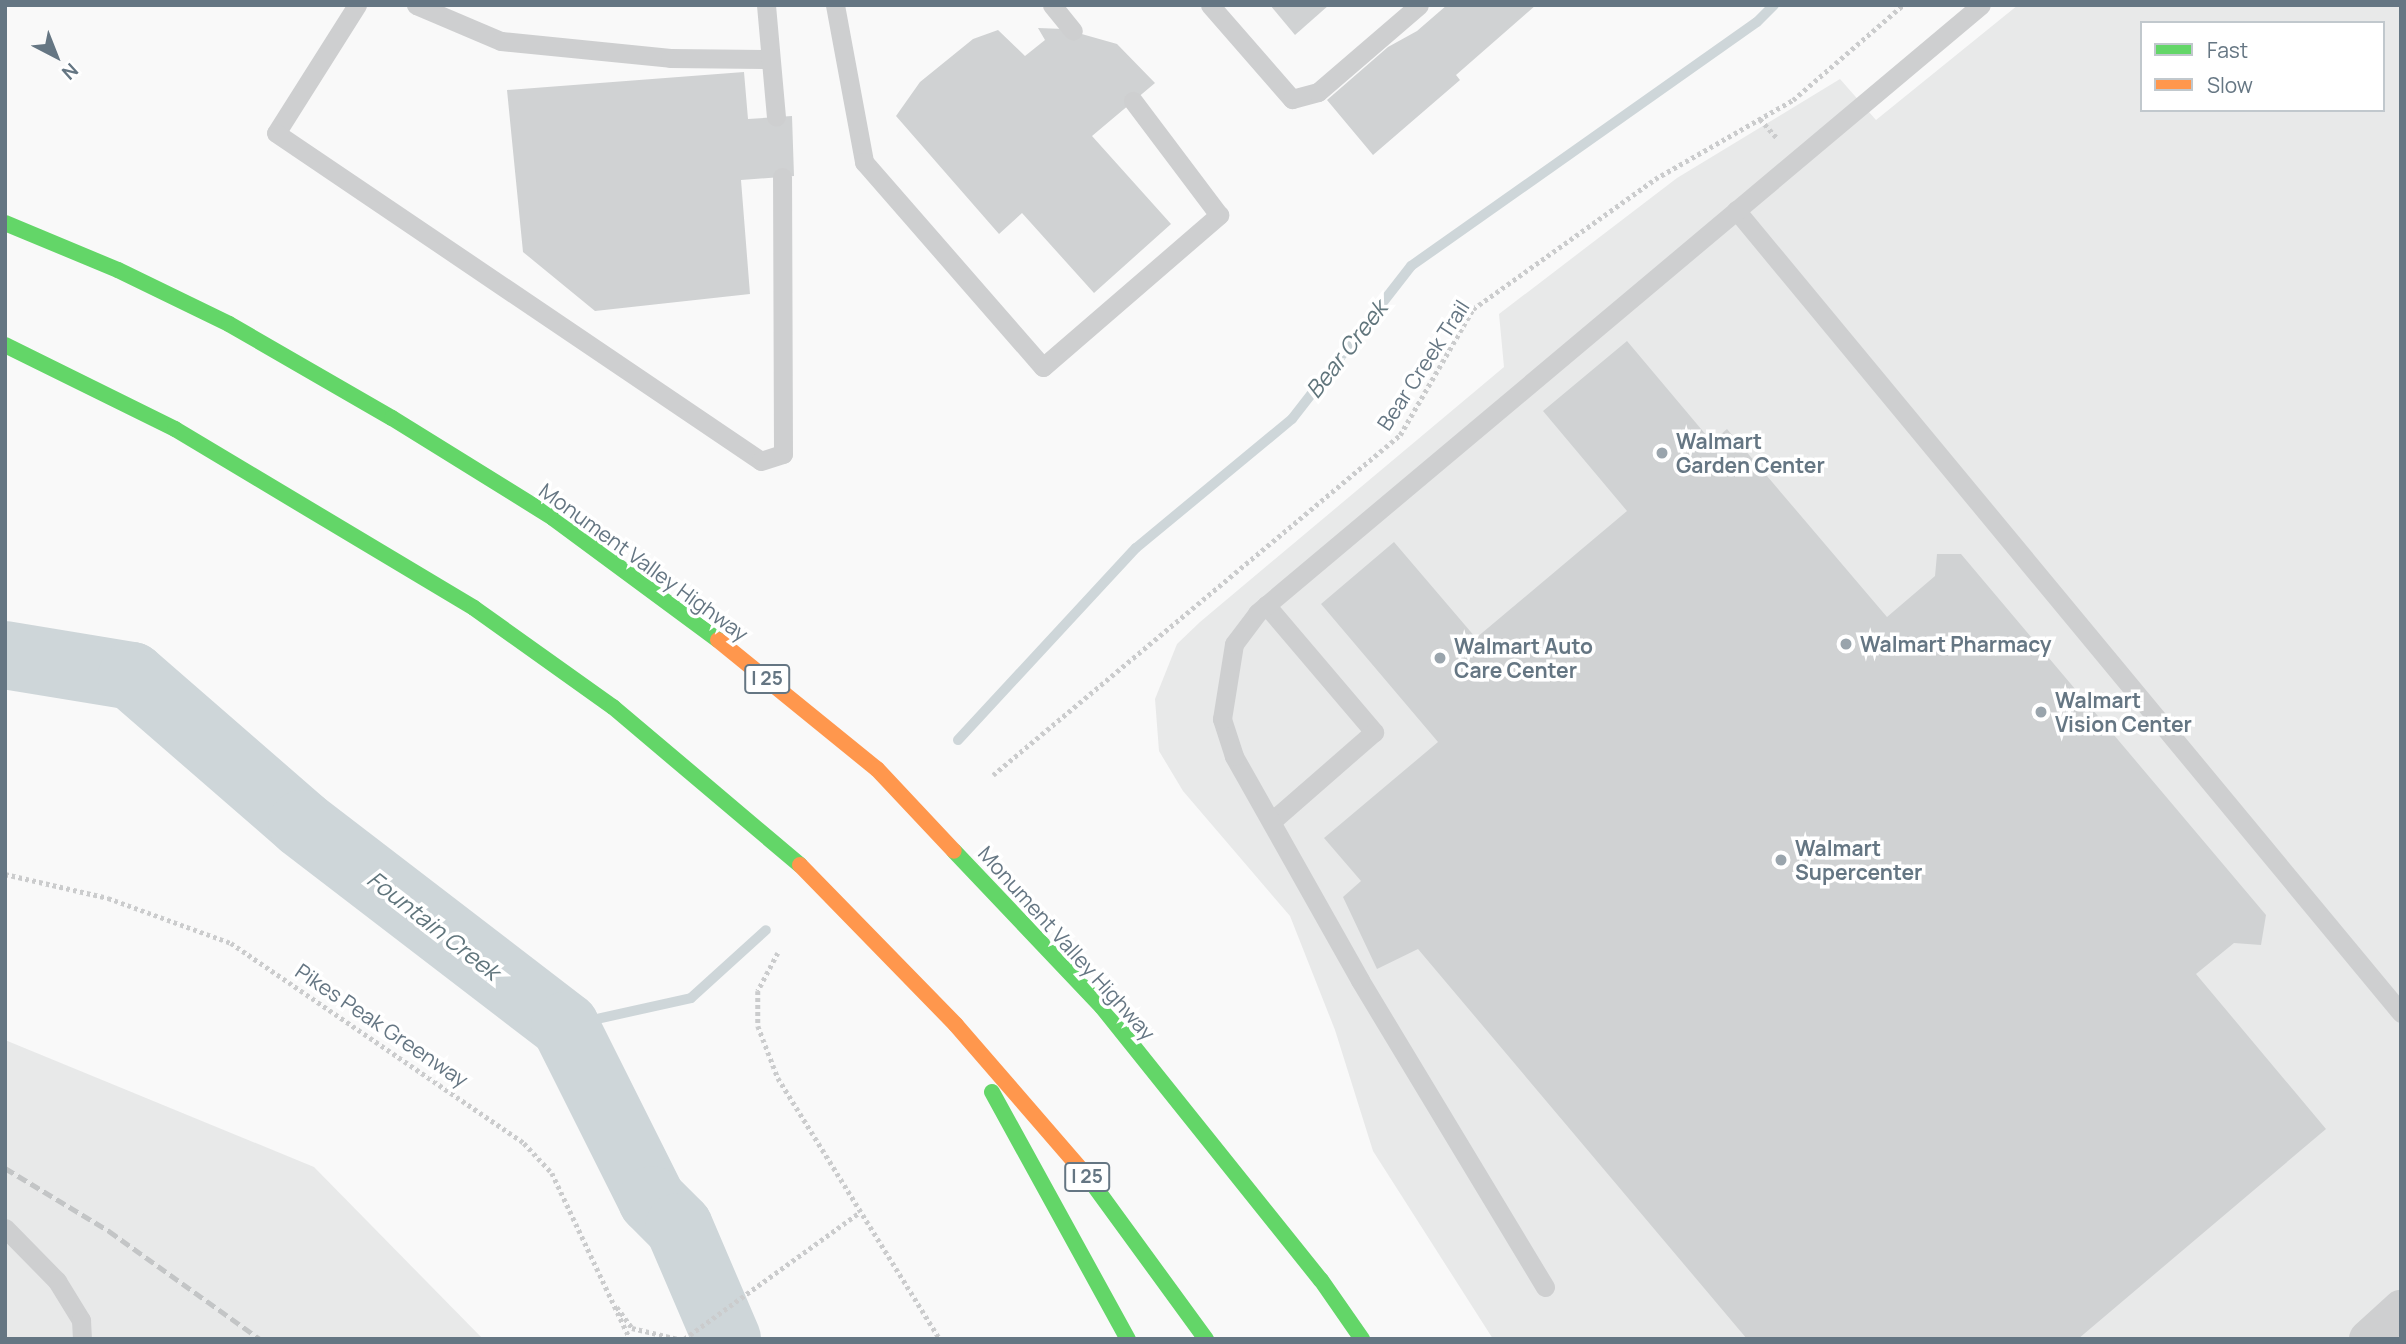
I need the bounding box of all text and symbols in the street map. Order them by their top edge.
north arrow [21,21,91,91]
legend [2140,21,2385,112]
text: Fast [2207,36,2248,64]
text: N [56,57,84,86]
text: Slow [2207,71,2253,99]
water label: Bear Creek [1299,295,1393,403]
street label: Bear Creek Trail [1372,295,1474,435]
place label: Walmart Garden Center [1676,428,1825,478]
marker: Walmart Garden Center [1654,445,1670,461]
street label: Monument Valley Highway [535,478,753,646]
place label: Walmart Pharmacy [1860,631,2052,657]
place label: Walmart Auto Care Center [1454,633,1593,683]
marker: Walmart Pharmacy [1838,636,1854,652]
marker: Walmart Auto Care Center [1432,650,1448,666]
road number: I 25 [742,664,792,694]
place label: Walmart Vision Center [2055,687,2192,737]
marker: Walmart Vision Center [2033,704,2049,720]
place label: Walmart Supercenter [1795,835,1922,885]
street label: Monument Valley Highway [973,841,1161,1045]
marker: Walmart Supercenter [1773,852,1789,868]
water label: Fountain Creek [362,865,506,985]
street label: Pikes Peak Greenway [291,958,473,1092]
road number: I 25 [1062,1162,1112,1192]

